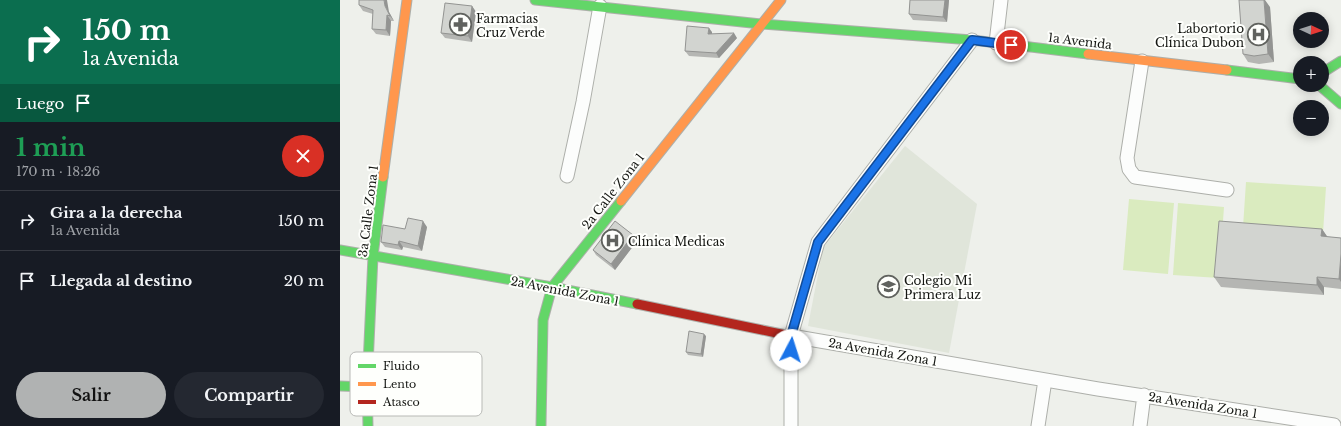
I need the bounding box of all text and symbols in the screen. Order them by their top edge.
place label: Farmacias Cruz Verde [476,11,545,40]
pharmacy icon: Farmacias Cruz Verde [448,12,474,38]
north arrow [1293,12,1329,48]
map controls [1293,12,1329,136]
text: 150 m [82,13,170,48]
icon: right [16,16,68,68]
place label: Labortorio Clínica Dubon [1155,21,1244,50]
hospital icon: Labortorio Clínica Dubon [1246,22,1272,48]
pin [994,28,1028,62]
street label: 1a Avenida [1047,30,1113,52]
icon: arrive [1000,34,1022,56]
text: 1a Avenida [82,48,179,70]
button: + [1293,56,1329,92]
icon: arrive [72,92,94,114]
text: Luego [16,94,64,113]
button: − [1293,100,1329,136]
text: 1 min [16,133,86,162]
button: close [282,135,324,177]
street label: 2a Calle Zona 1 [579,150,647,232]
text: 170 m · 18:26 [16,163,100,180]
street label: 3a Calle Zona 1 [355,164,381,258]
text: Gira a la derecha [50,203,182,222]
icon: right [16,210,38,232]
text: 150 m [278,211,324,230]
text: 1a Avenida [50,222,120,239]
hospital icon: Clínica Medicas [599,228,625,254]
place label: Clínica Medicas [628,234,725,249]
icon: arrive [16,270,38,292]
text: Llegada al destino [50,271,192,290]
text: 20 m [284,271,324,290]
street label: 2a Avenida Zona 1 [509,273,621,309]
place label: Colegio Mi Primera Luz [904,273,981,302]
school or university icon: Colegio Mi Primera Luz [876,274,902,300]
position arrow [770,329,812,371]
street label: 2a Avenida Zona 1 [827,335,939,369]
legend [350,352,482,416]
text: Fluido [383,359,420,373]
button: Salir [16,372,166,418]
button: Compartir [174,372,324,418]
text: Lento [383,377,416,391]
street label: 2a Avenida Zona 1 [1147,389,1259,421]
text: Atasco [382,395,420,409]

